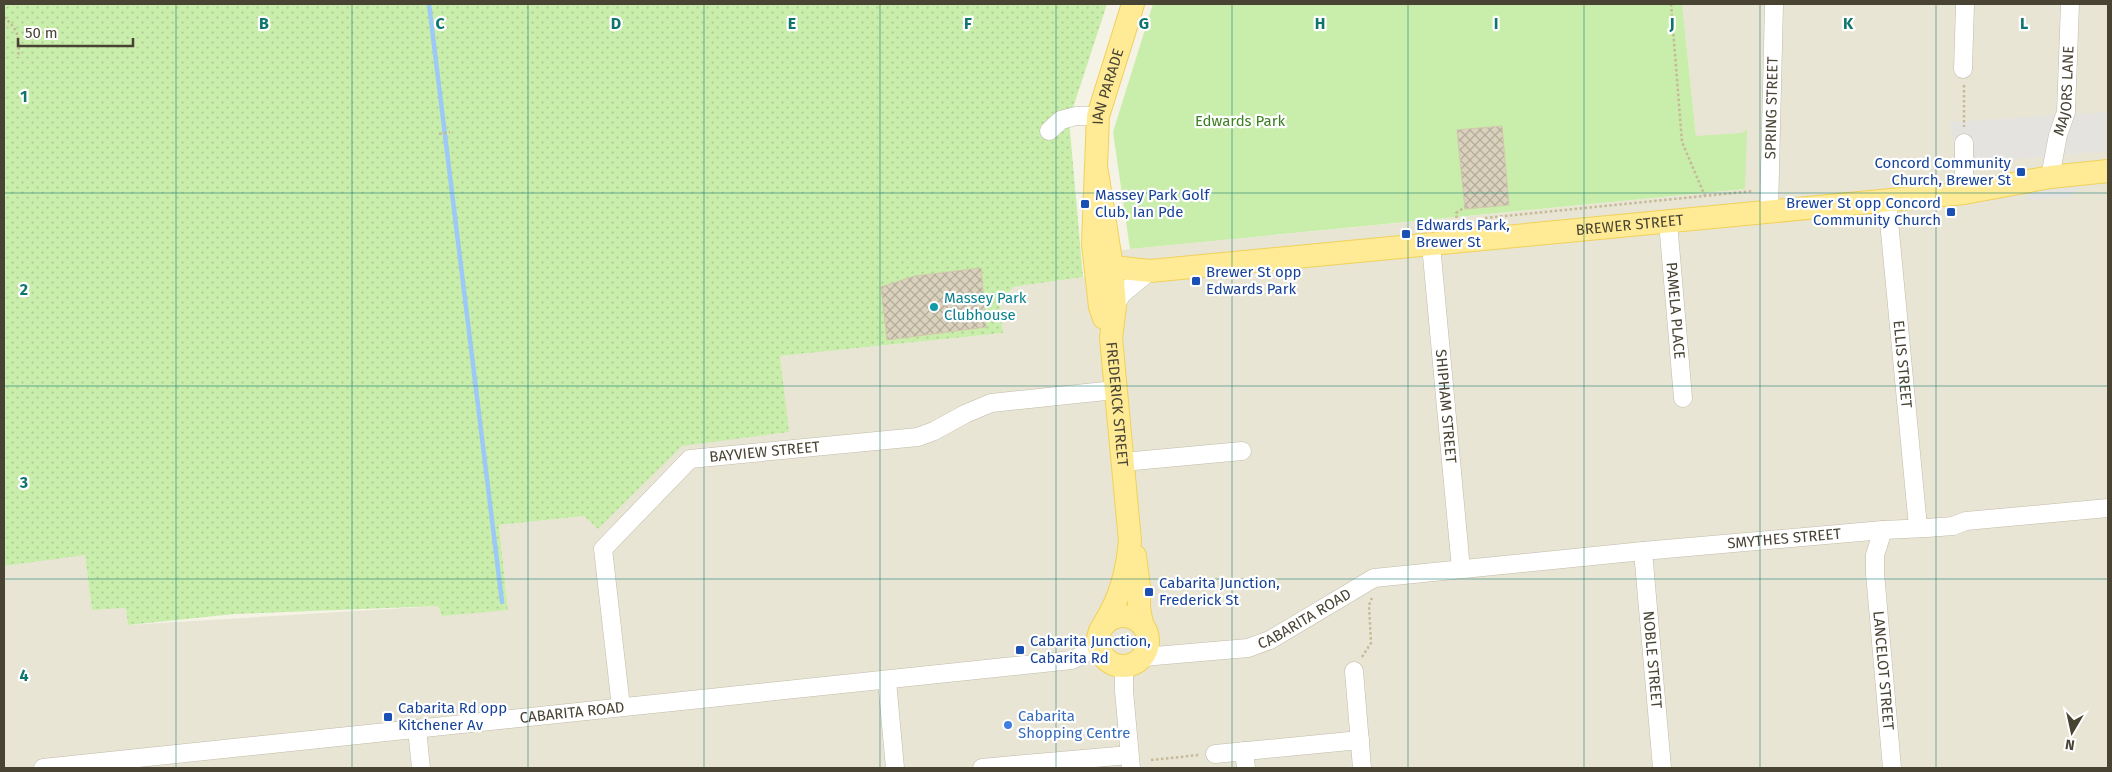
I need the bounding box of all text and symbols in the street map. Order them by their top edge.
text: B [259,14,269,33]
text: C [435,14,445,33]
text: D [611,14,621,33]
text: E [788,14,796,33]
text: F [964,14,972,33]
text: G [1139,14,1149,33]
text: H [1315,14,1325,33]
text: I [1494,14,1498,33]
text: J [1668,14,1675,33]
text: K [1843,14,1854,33]
text: L [2020,14,2028,33]
scale bar [18,15,132,47]
text: 50 m [25,24,58,42]
street label: MAJORS LANE [2049,45,2077,138]
street label: IAN PARADE [1089,46,1128,125]
street label: SPRING STREET [1761,56,1782,160]
text: 1 [20,87,28,106]
park label: Edwards Park [1195,112,1285,130]
place label: Concord Community Church, Brewer St [1874,154,2012,189]
marker: Concord Community Church, Brewer St [2015,166,2027,178]
place label: Massey Park Golf Club, Ian Pde [1095,186,1210,221]
place label: Brewer St opp Concord Community Church [1786,194,1941,229]
marker: Massey Park Golf Club, Ian Pde [1079,198,1091,210]
marker: Brewer St opp Concord Community Church [1945,206,1957,218]
street label: BREWER STREET [1575,211,1685,239]
place label: Edwards Park, Brewer St [1416,216,1510,251]
marker: Edwards Park, Brewer St [1400,228,1412,240]
street label: PAMELA PLACE [1662,261,1689,360]
place label: Brewer St opp Edwards Park [1206,263,1301,298]
marker: Brewer St opp Edwards Park [1190,275,1202,287]
text: 2 [20,280,28,299]
place label: Massey Park Clubhouse [944,289,1027,324]
marker: Massey Park Clubhouse [928,301,940,313]
street label: ELLIS STREET [1889,320,1916,409]
street label: FREDERICK STREET [1102,341,1132,468]
street label: SHIPHAM STREET [1432,348,1460,464]
street label: BAYVIEW STREET [708,438,821,466]
text: 3 [19,473,28,492]
street label: SMYTHES STREET [1727,525,1842,553]
place label: Cabarita Junction, Frederick St [1159,574,1280,609]
street label: CABARITA ROAD [1255,585,1354,653]
marker: Cabarita Junction, Frederick St [1143,586,1155,598]
street label: NOBLE STREET [1639,610,1666,709]
street label: LANCELOT STREET [1869,610,1898,731]
place label: Cabarita Junction, Cabarita Rd [1030,632,1151,667]
marker: Cabarita Junction, Cabarita Rd [1014,644,1026,656]
text: 4 [19,666,29,685]
street label: CABARITA ROAD [519,698,625,727]
place label: Cabarita Rd opp Kitchener Av [398,699,507,734]
place label: Cabarita Shopping Centre [1018,707,1130,742]
north arrow [2047,707,2097,757]
marker: Cabarita Rd opp Kitchener Av [382,711,394,723]
marker: Cabarita Shopping Centre [1002,719,1014,731]
text: N [2064,735,2076,753]

